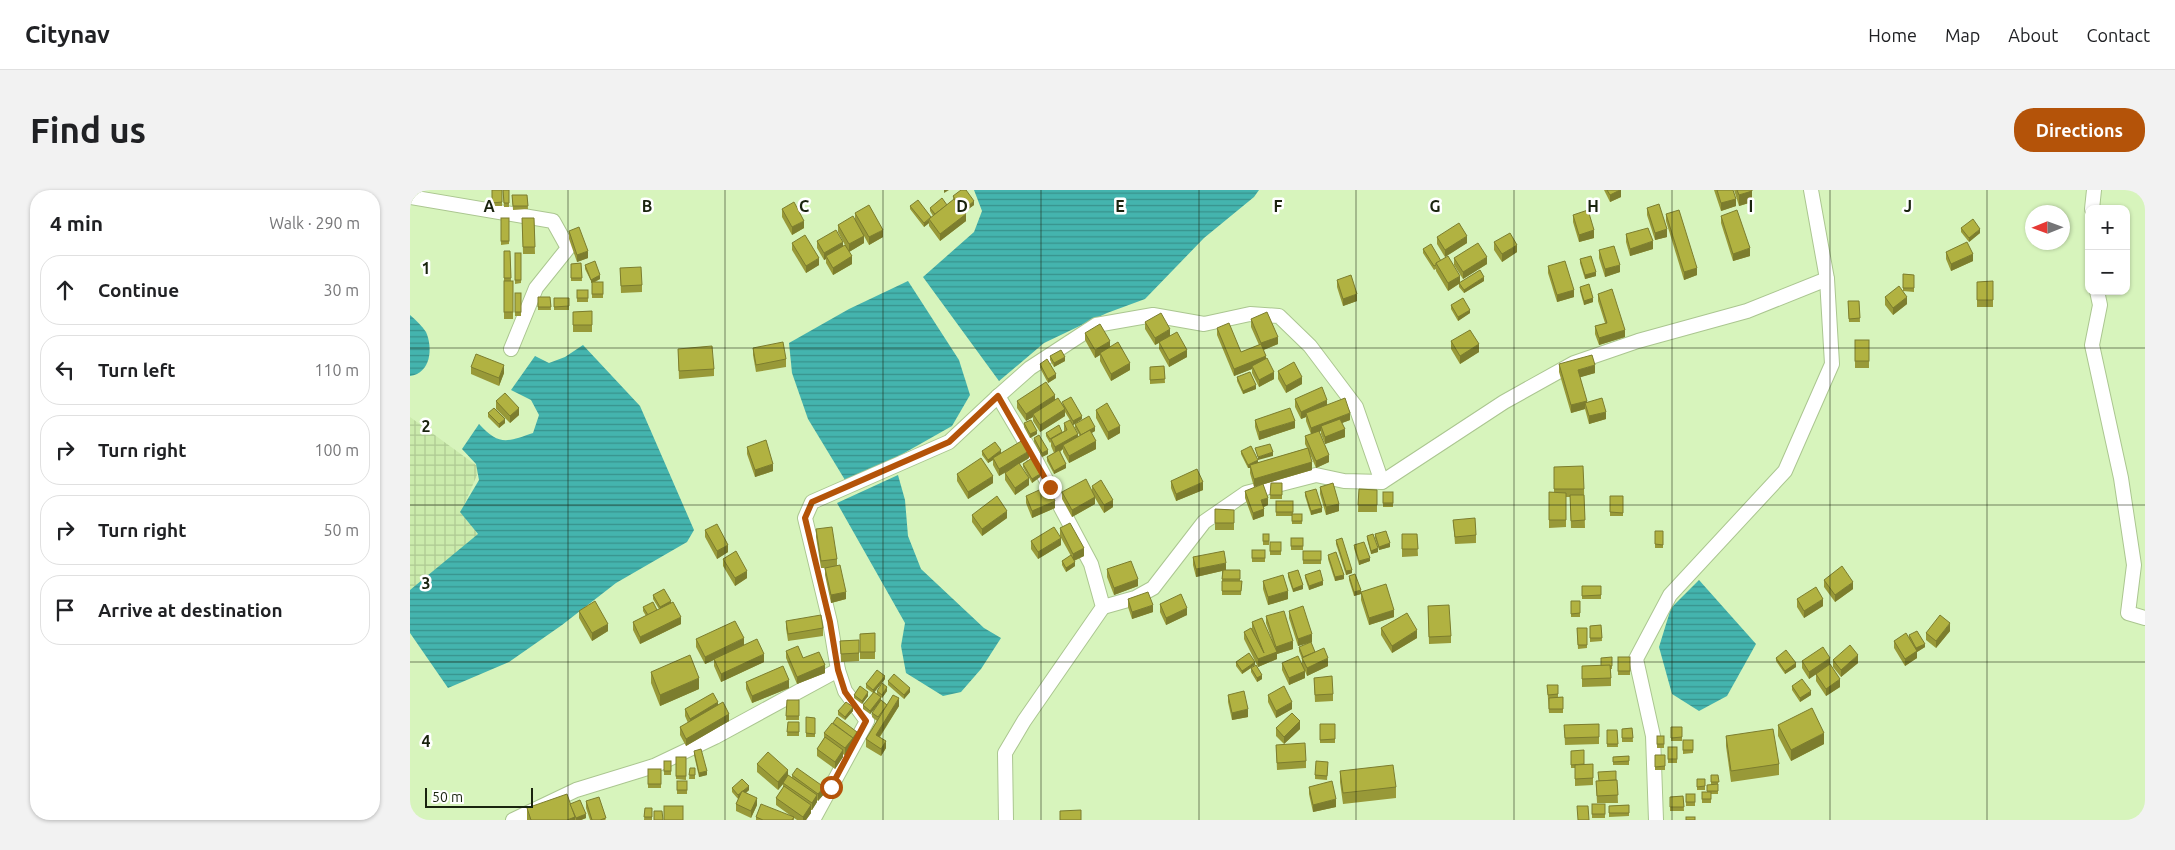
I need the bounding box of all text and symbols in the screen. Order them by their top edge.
text: Citynav [25,21,110,48]
text: Home [1868,25,1917,45]
text: Map [1945,25,1980,45]
text: About [2008,25,2058,45]
text: Contact [2086,25,2150,45]
button: Directions [2014,108,2145,152]
text: Find us [30,110,146,150]
text: A [483,197,495,215]
text: B [642,197,652,215]
text: C [799,197,809,215]
text: D [956,197,968,215]
text: E [1115,197,1125,215]
text: F [1274,197,1283,215]
text: G [1429,197,1441,215]
text: H [1587,197,1599,215]
text: I [1749,197,1753,215]
text: J [1904,197,1912,215]
north arrow [2025,205,2070,250]
map controls [2085,205,2130,295]
button: + [2085,205,2130,250]
text: 4 min [50,211,103,235]
text: Walk · 290 m [269,214,360,232]
button: − [2085,250,2130,295]
text: 1 [421,259,431,277]
icon: ahead [51,276,79,304]
text: Continue [98,279,179,301]
text: 30 m [323,281,359,299]
icon: left [51,356,79,384]
text: Turn left [98,359,176,381]
text: 110 m [314,361,359,379]
text: 2 [421,417,431,435]
icon: right [51,436,79,464]
text: Turn right [98,439,186,461]
text: 100 m [314,441,359,459]
route end [1039,476,1062,499]
icon: right [51,516,79,544]
text: Turn right [98,519,186,541]
text: 50 m [323,521,359,539]
text: 3 [421,574,431,592]
icon: arrive [51,596,79,624]
text: Arrive at destination [98,599,283,621]
text: 4 [421,732,431,750]
route start [820,776,843,799]
scale bar [425,785,532,808]
text: 50 m [432,789,463,805]

